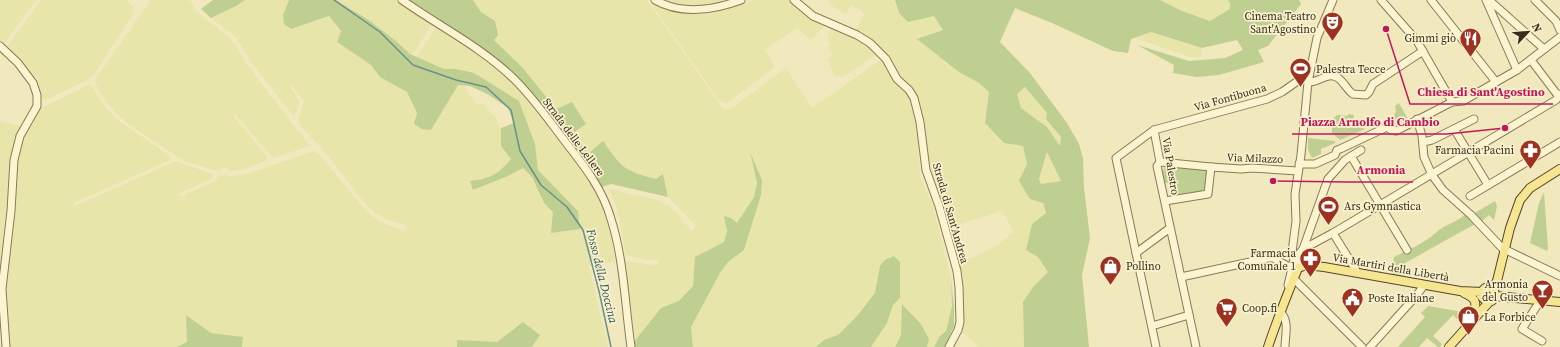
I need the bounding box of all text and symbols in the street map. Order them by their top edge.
place label: Cinema Teatro Sant'Agostino [1245,9,1316,37]
theatre icon: Cinema Teatro Sant'Agostino [1319,9,1345,42]
north arrow [1508,12,1548,52]
text: N [1528,21,1545,35]
restaurant icon: Gimmi giò [1458,25,1484,58]
place label: Gimmi giò [1405,31,1456,46]
sports icon: Palestra Tecce [1288,56,1314,89]
place label: Palestra Tecce [1316,62,1386,77]
street label: Via Fontibuona [1192,80,1269,115]
callout: Chiesa di Sant'Agostino [1410,80,1553,104]
text: Chiesa di Sant'Agostino [1417,84,1545,100]
street label: Strada delle Lellere [539,95,608,180]
callout: Piazza Arnolfo di Cambio [1292,110,1447,134]
text: Piazza Arnolfo di Cambio [1301,114,1440,130]
street label: Via Palestro [1159,136,1182,196]
pharmacy icon: Farmacia Pacini [1517,137,1543,170]
place label: Farmacia Pacini [1435,143,1514,158]
street label: Via Milazzo [1226,150,1284,167]
callout: Armonia [1348,158,1413,182]
street label: Strada di Sant'Andrea [929,161,972,266]
text: Armonia [1357,162,1406,178]
sports icon: Ars Gymnastica [1316,193,1342,226]
place label: Ars Gymnastica [1344,199,1421,214]
water label: Fosso della Doccina [582,226,622,326]
place label: Farmacia Comunale 1 [1238,246,1296,274]
pharmacy icon: Farmacia Comunale 1 [1298,246,1324,279]
street label: Via Martiri della Libertà [1331,250,1451,285]
shop icon: Pollino [1098,253,1124,286]
place label: Pollino [1126,259,1161,274]
place label: Armonia del Gusto [1482,277,1528,305]
bar icon: Armonia del Gusto [1530,277,1556,310]
public building icon: Poste Italiane [1339,285,1365,318]
place label: Poste Italiane [1368,291,1435,306]
supermarket icon: Coop.fi [1213,295,1239,328]
place label: Coop.fi [1242,301,1277,316]
shop icon: La Forbice [1455,304,1481,337]
place label: La Forbice [1484,310,1536,325]

